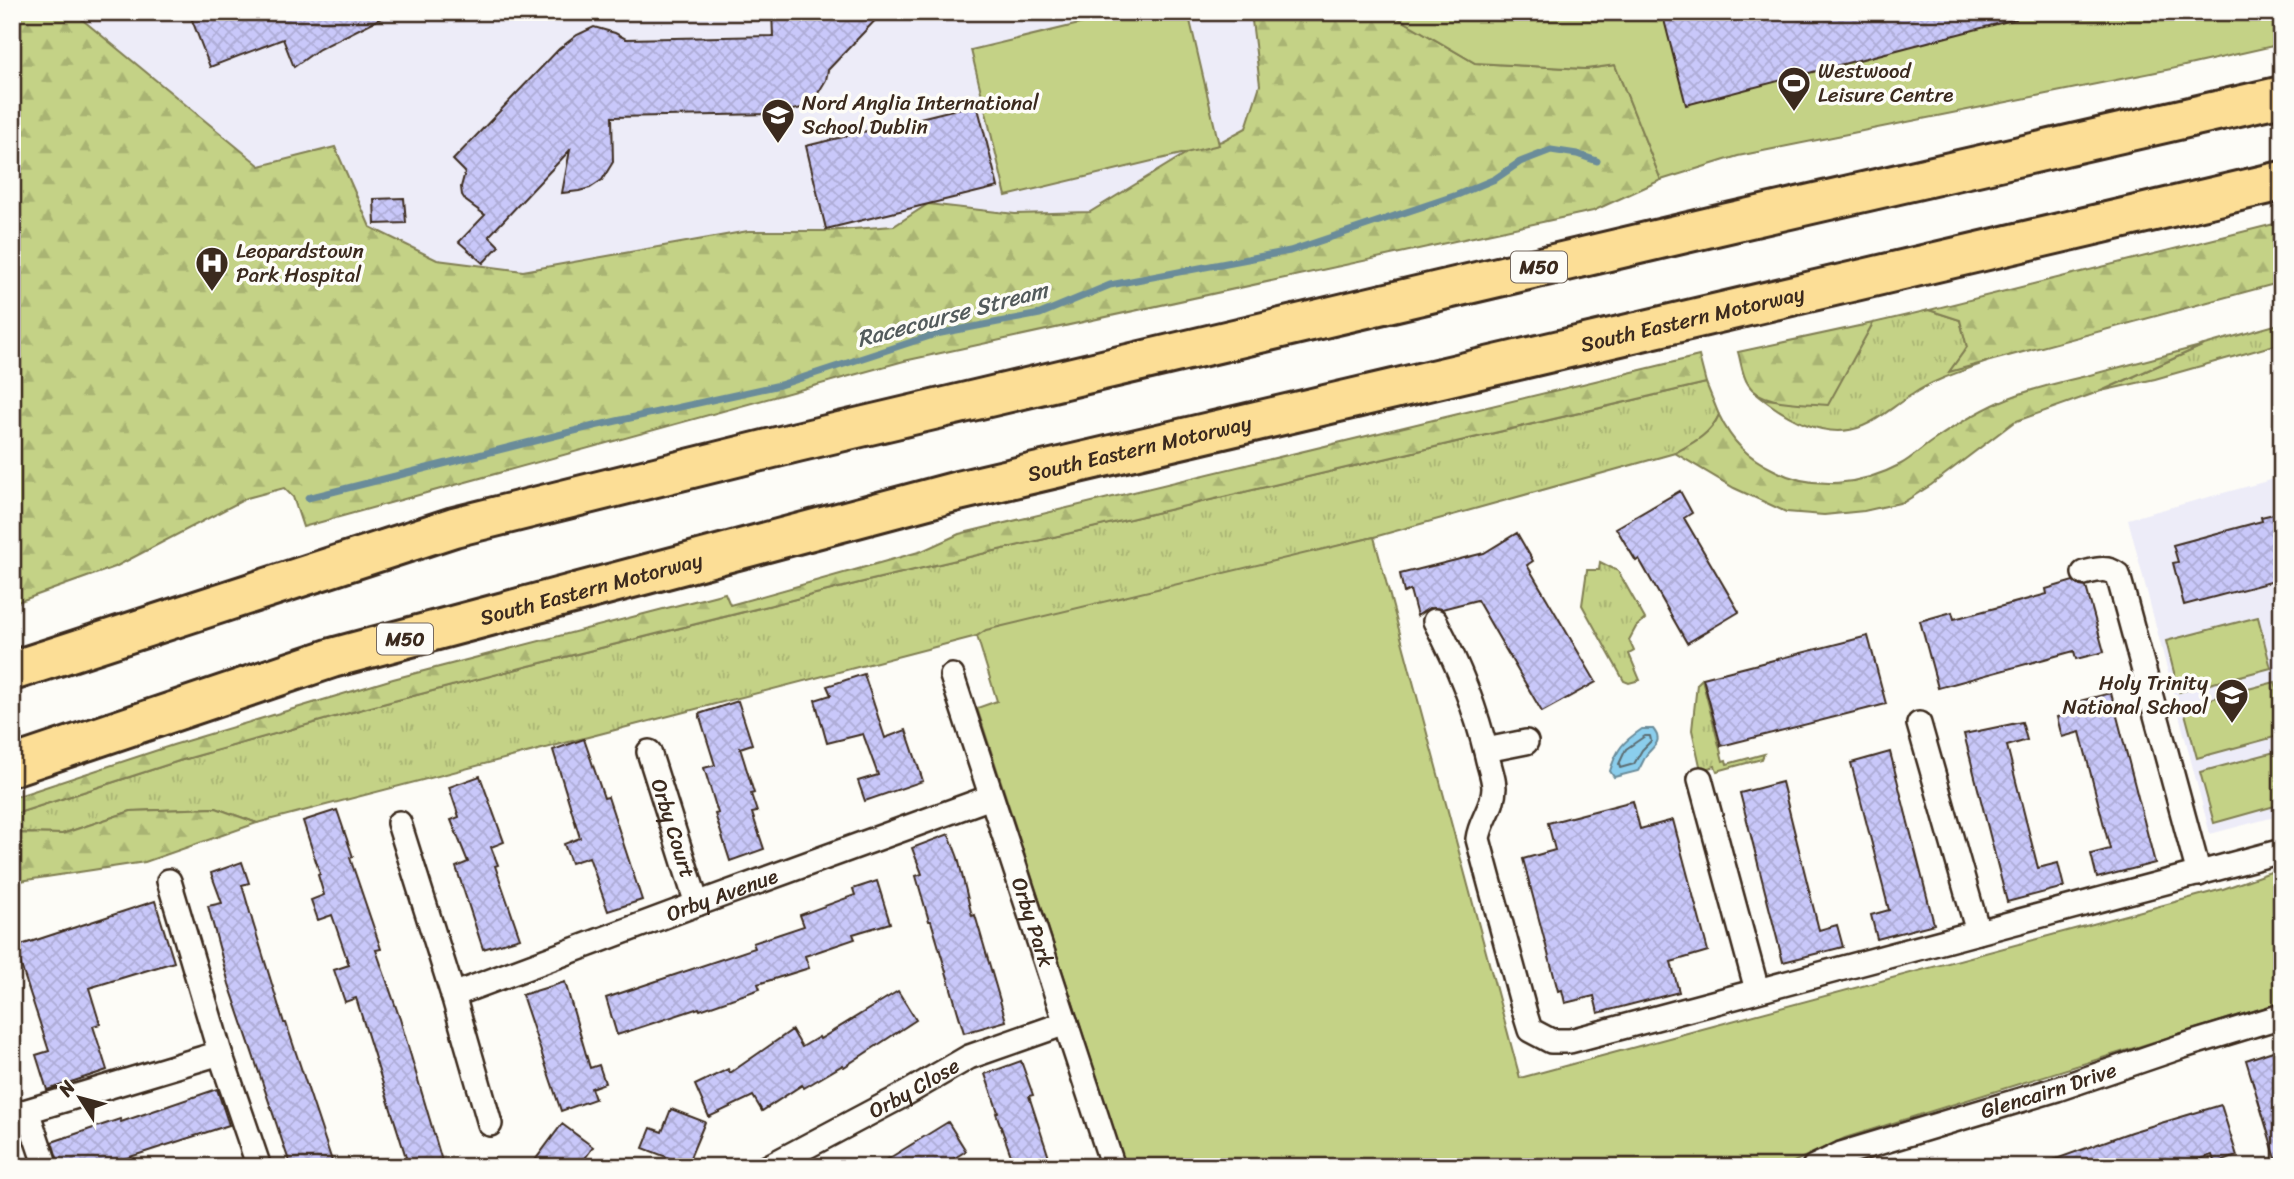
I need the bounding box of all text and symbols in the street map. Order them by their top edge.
place label: Westwood Leisure Centre [1818,52,1953,114]
sports icon: Westwood Leisure Centre [1775,64,1813,113]
place label: Nord Anglia International School Dublin [802,84,1040,146]
school or university icon: Nord Anglia International School Dublin [759,96,797,145]
place label: Leopardstown Park Hospital [236,232,364,294]
hospital icon: Leopardstown Park Hospital [193,244,231,293]
road number: M50 [1511,252,1567,282]
water label: Racecourse Stream [852,269,1054,360]
street label: South Eastern Motorway [1577,274,1808,364]
street label: South Eastern Motorway [1024,404,1255,493]
street label: South Eastern Motorway [476,541,707,637]
road number: M50 [377,624,433,654]
place label: Holy Trinity National School [2063,664,2209,726]
school or university icon: Holy Trinity National School [2213,676,2251,725]
street label: Orby Court [640,774,707,883]
street label: Orby Avenue [661,857,783,933]
street label: Orby Park [1000,872,1065,972]
street label: Orby Close [862,1047,967,1129]
street label: Glencairn Drive [1976,1051,2122,1130]
north arrow [46,1064,116,1134]
text: N [49,1073,84,1104]

